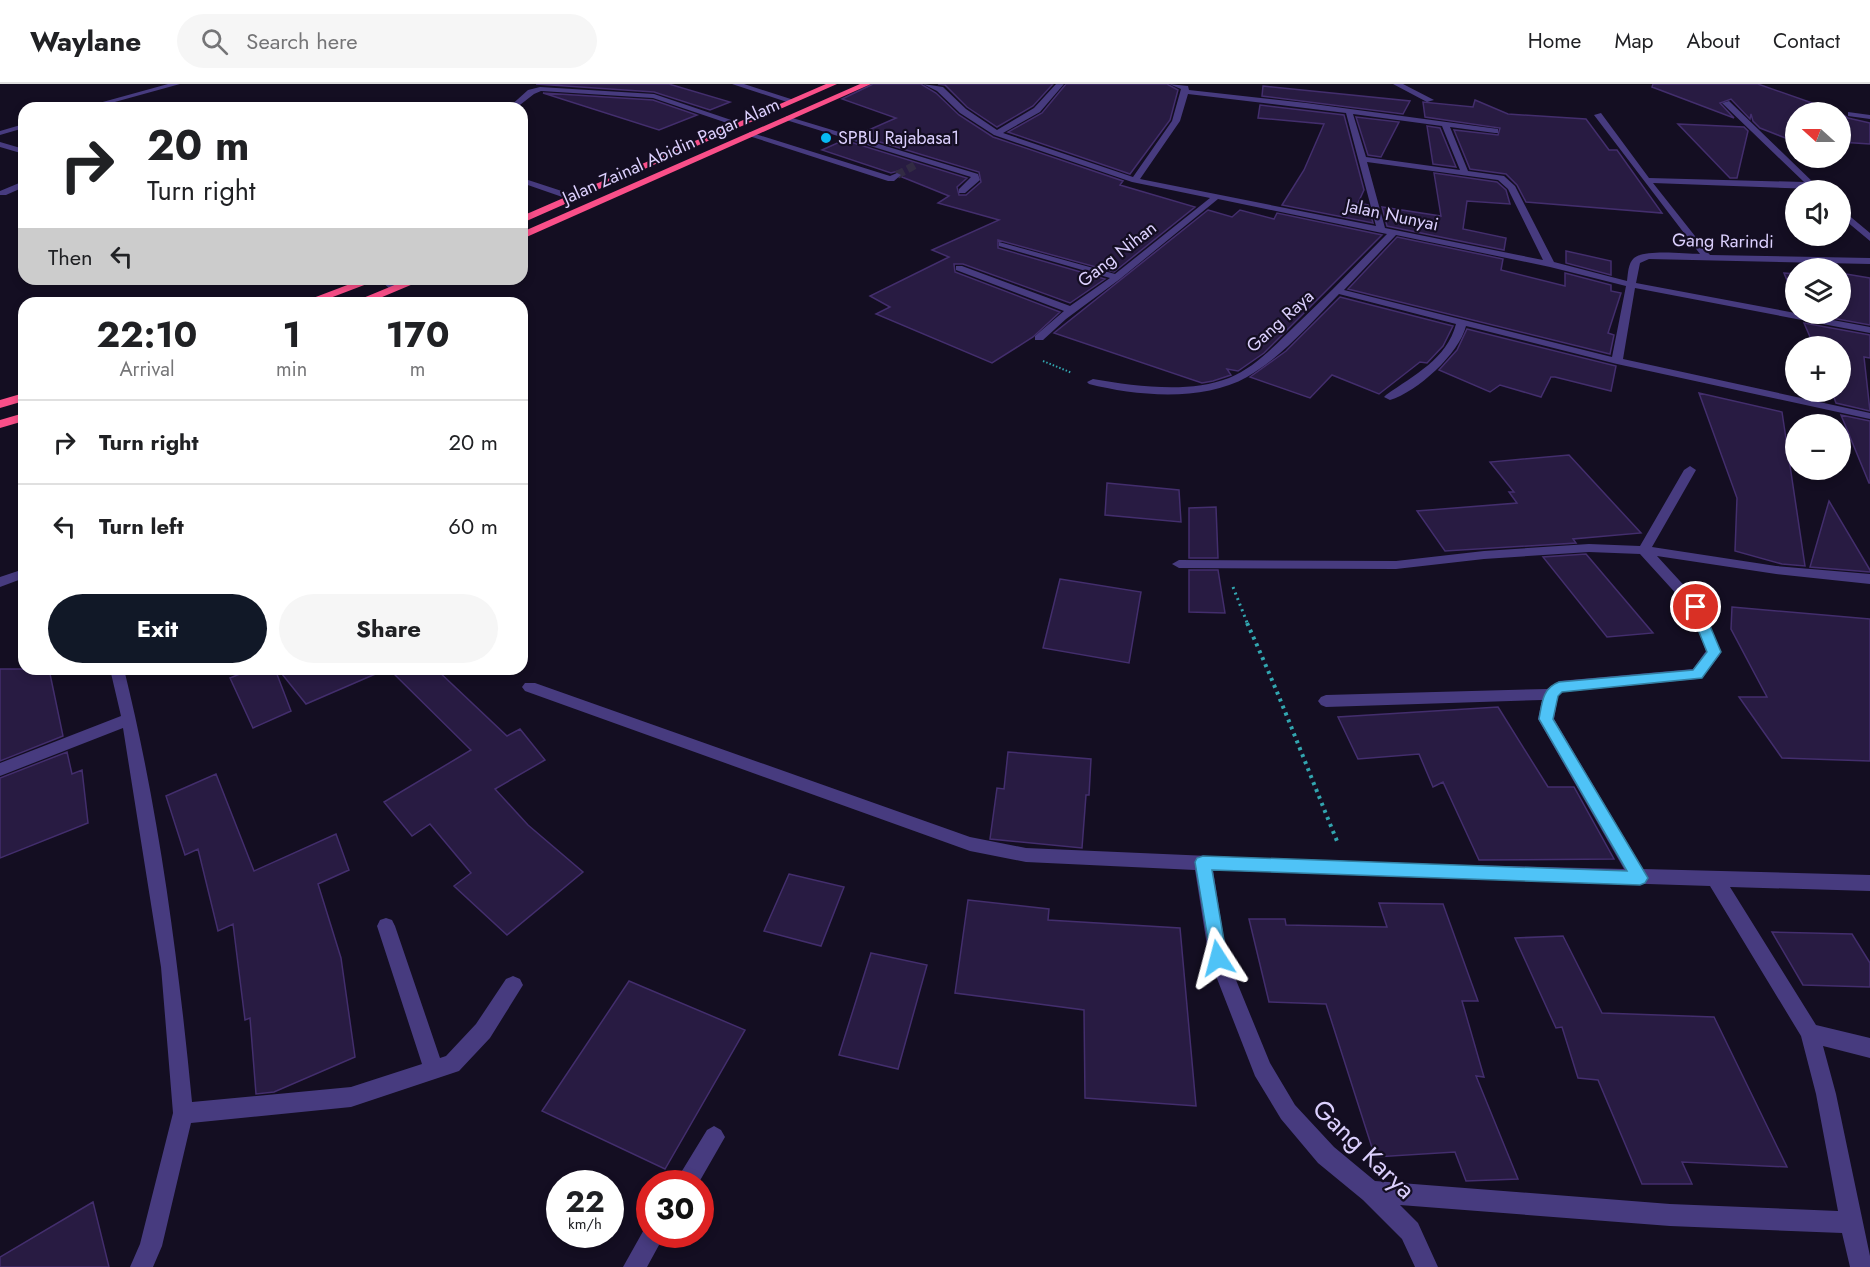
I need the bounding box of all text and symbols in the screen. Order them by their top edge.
search box [177,14,597,68]
text: Waylane [30,21,141,62]
icon: search [198,25,231,58]
text: Search here [246,25,358,57]
text: Home [1528,26,1581,56]
text: Map [1614,26,1654,56]
text: About [1687,26,1740,56]
text: Contact [1773,26,1840,56]
street label: Jalan Zainal Abidin Pagar Alam [556,91,784,212]
north arrow [1785,102,1851,168]
map controls [1785,102,1851,480]
text: 20 m [147,115,249,176]
place label: SPBU Rajabasa1 [838,125,959,151]
icon: right [48,126,126,204]
marker: SPBU Rajabasa1 [819,131,833,145]
text: Turn right [147,171,255,210]
button: sound [1785,180,1851,246]
street label: Jalan Nunyai [1341,192,1441,238]
street label: Gang Nihan [1072,215,1162,293]
street label: Gang Rarindi [1672,227,1774,255]
icon: left [105,240,138,273]
text: Then [48,241,93,273]
button: layers [1785,258,1851,324]
street label: Gang Raya [1240,284,1320,358]
text: 22:10 [96,308,197,360]
text: 1 [282,308,301,360]
text: 170 [386,308,450,360]
button: + [1785,336,1851,402]
text: Arrival [119,355,175,384]
text: min [276,355,307,384]
text: m [410,355,425,384]
button: − [1785,414,1851,480]
icon: right [48,426,81,459]
text: Turn right [99,426,199,458]
text: 20 m [449,426,498,458]
icon: left [48,510,81,543]
text: Turn left [99,510,184,542]
text: 60 m [448,510,498,542]
pin [1670,581,1721,632]
icon: arrive [1679,590,1712,623]
button: Exit [48,594,267,663]
button: Share [279,594,498,663]
position arrow [1186,926,1250,990]
street label: Gang Karya [1304,1090,1424,1208]
speed limit sign: 30 [636,1170,714,1248]
text: 22 [565,1180,605,1223]
text: km/h [568,1213,602,1235]

